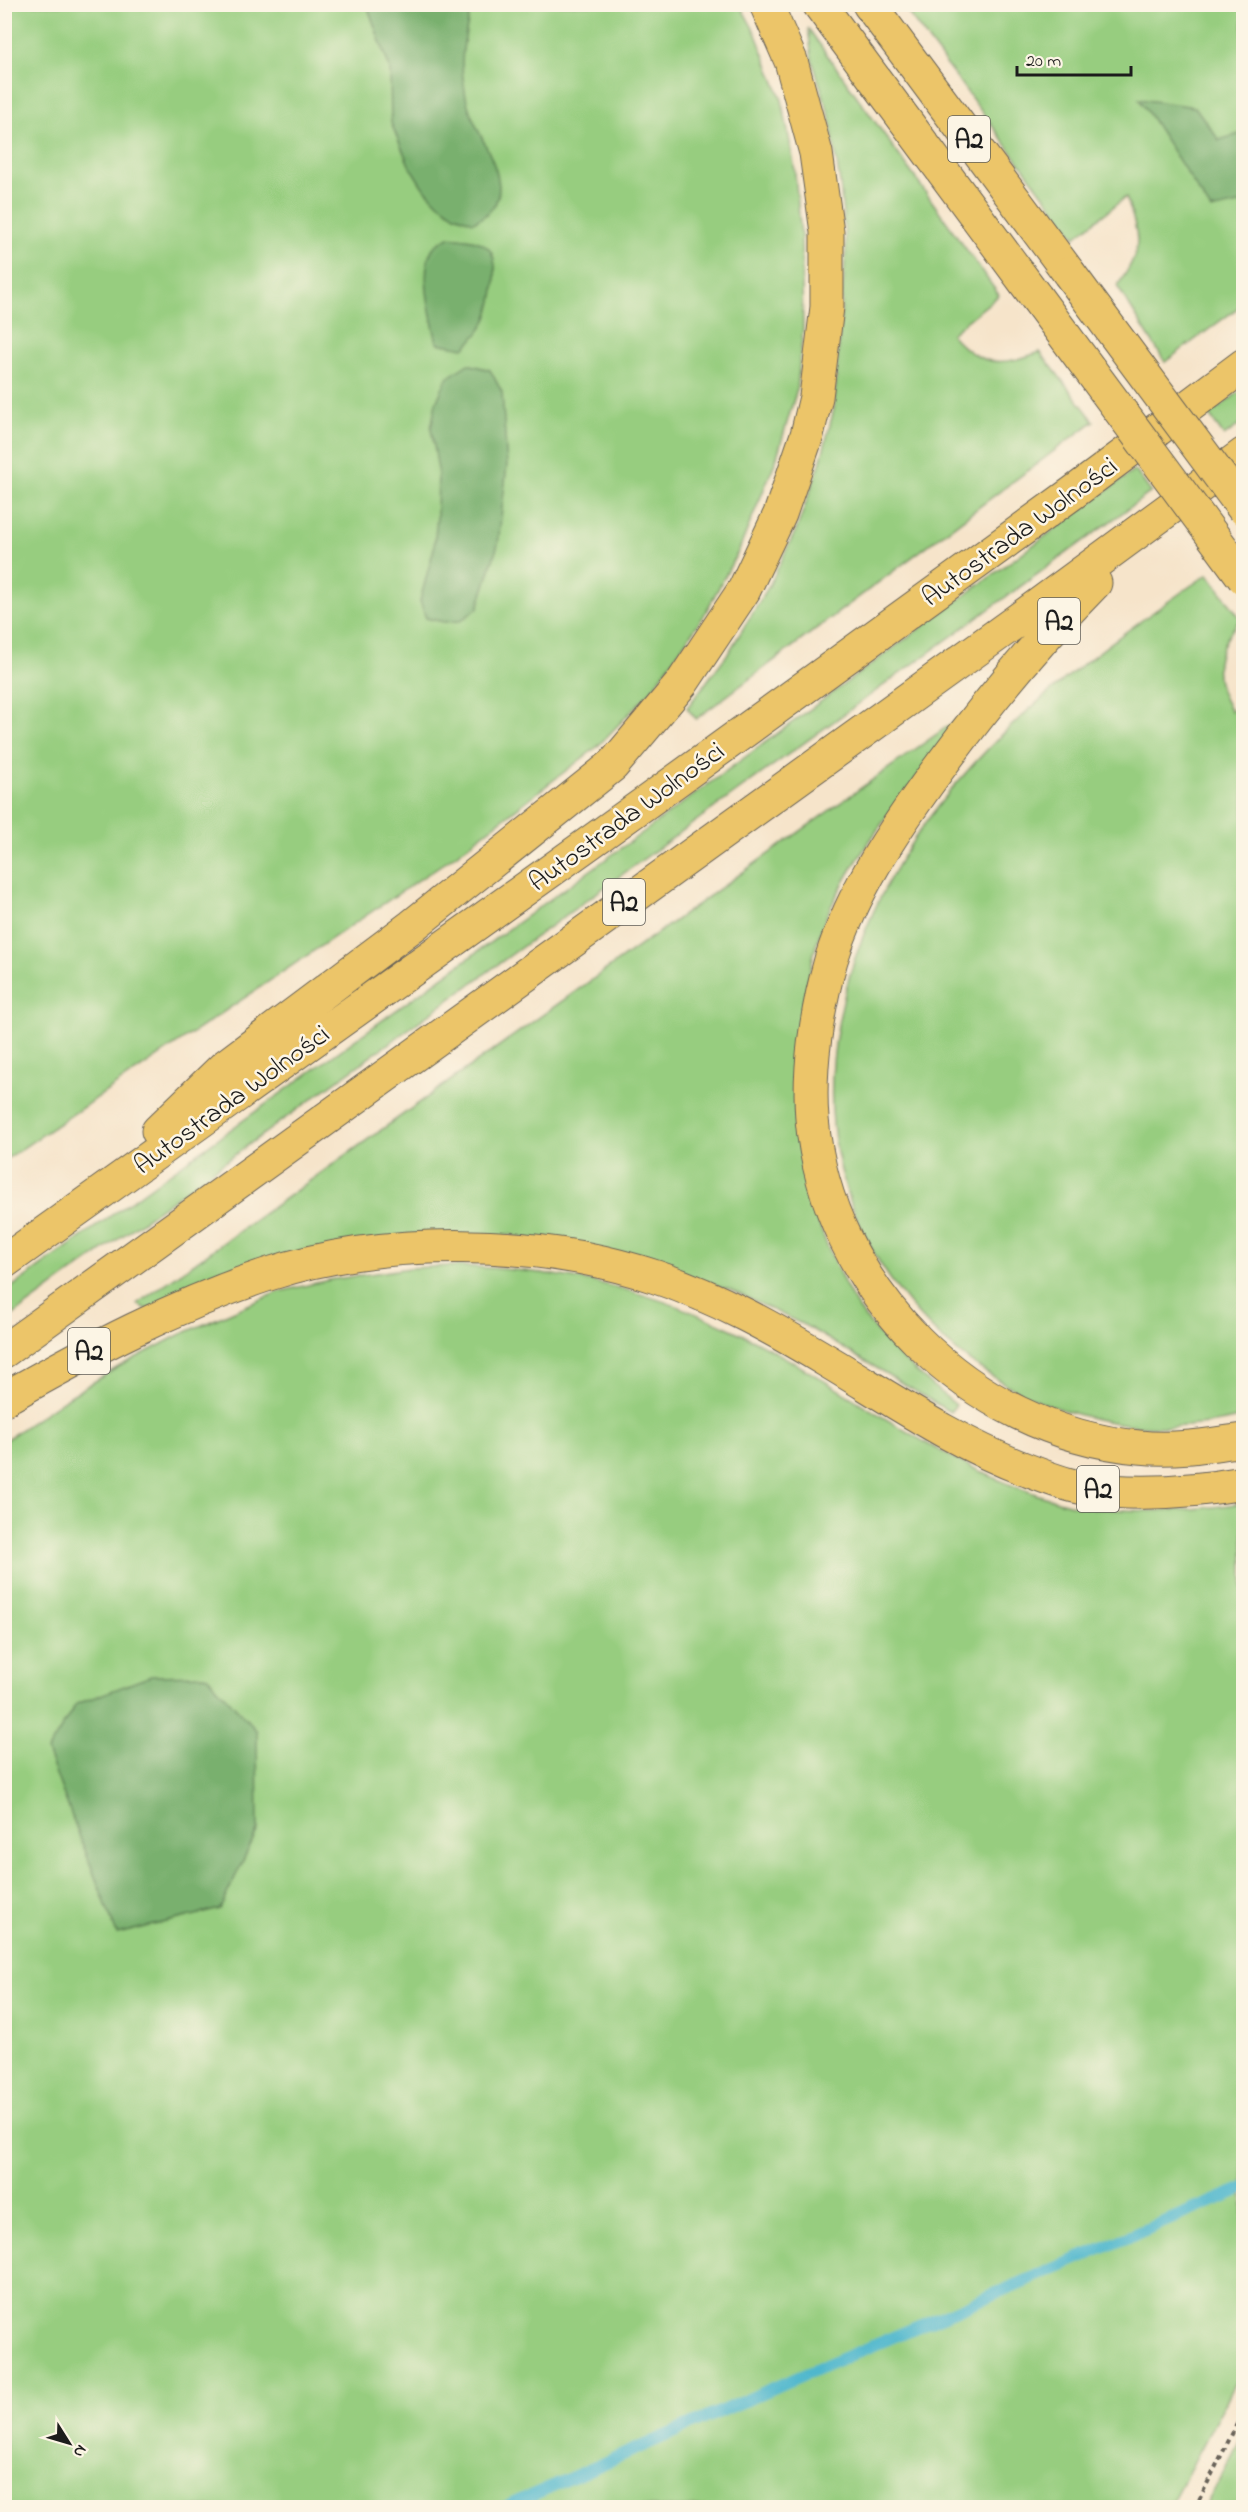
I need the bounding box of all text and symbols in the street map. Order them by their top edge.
scale bar [1017,39,1131,77]
text: 20 m [1026,49,1061,75]
road number: A2 [948,116,990,162]
street label: Autostrada Wolności [914,448,1127,618]
road number: A2 [1038,598,1080,644]
street label: Autostrada Wolności [521,733,734,903]
road number: A2 [603,879,645,925]
street label: Autostrada Wolności [126,1016,339,1186]
road number: A2 [68,1328,110,1374]
road number: A2 [1077,1466,1119,1512]
north arrow [39,2413,99,2473]
text: N [66,2439,92,2463]

